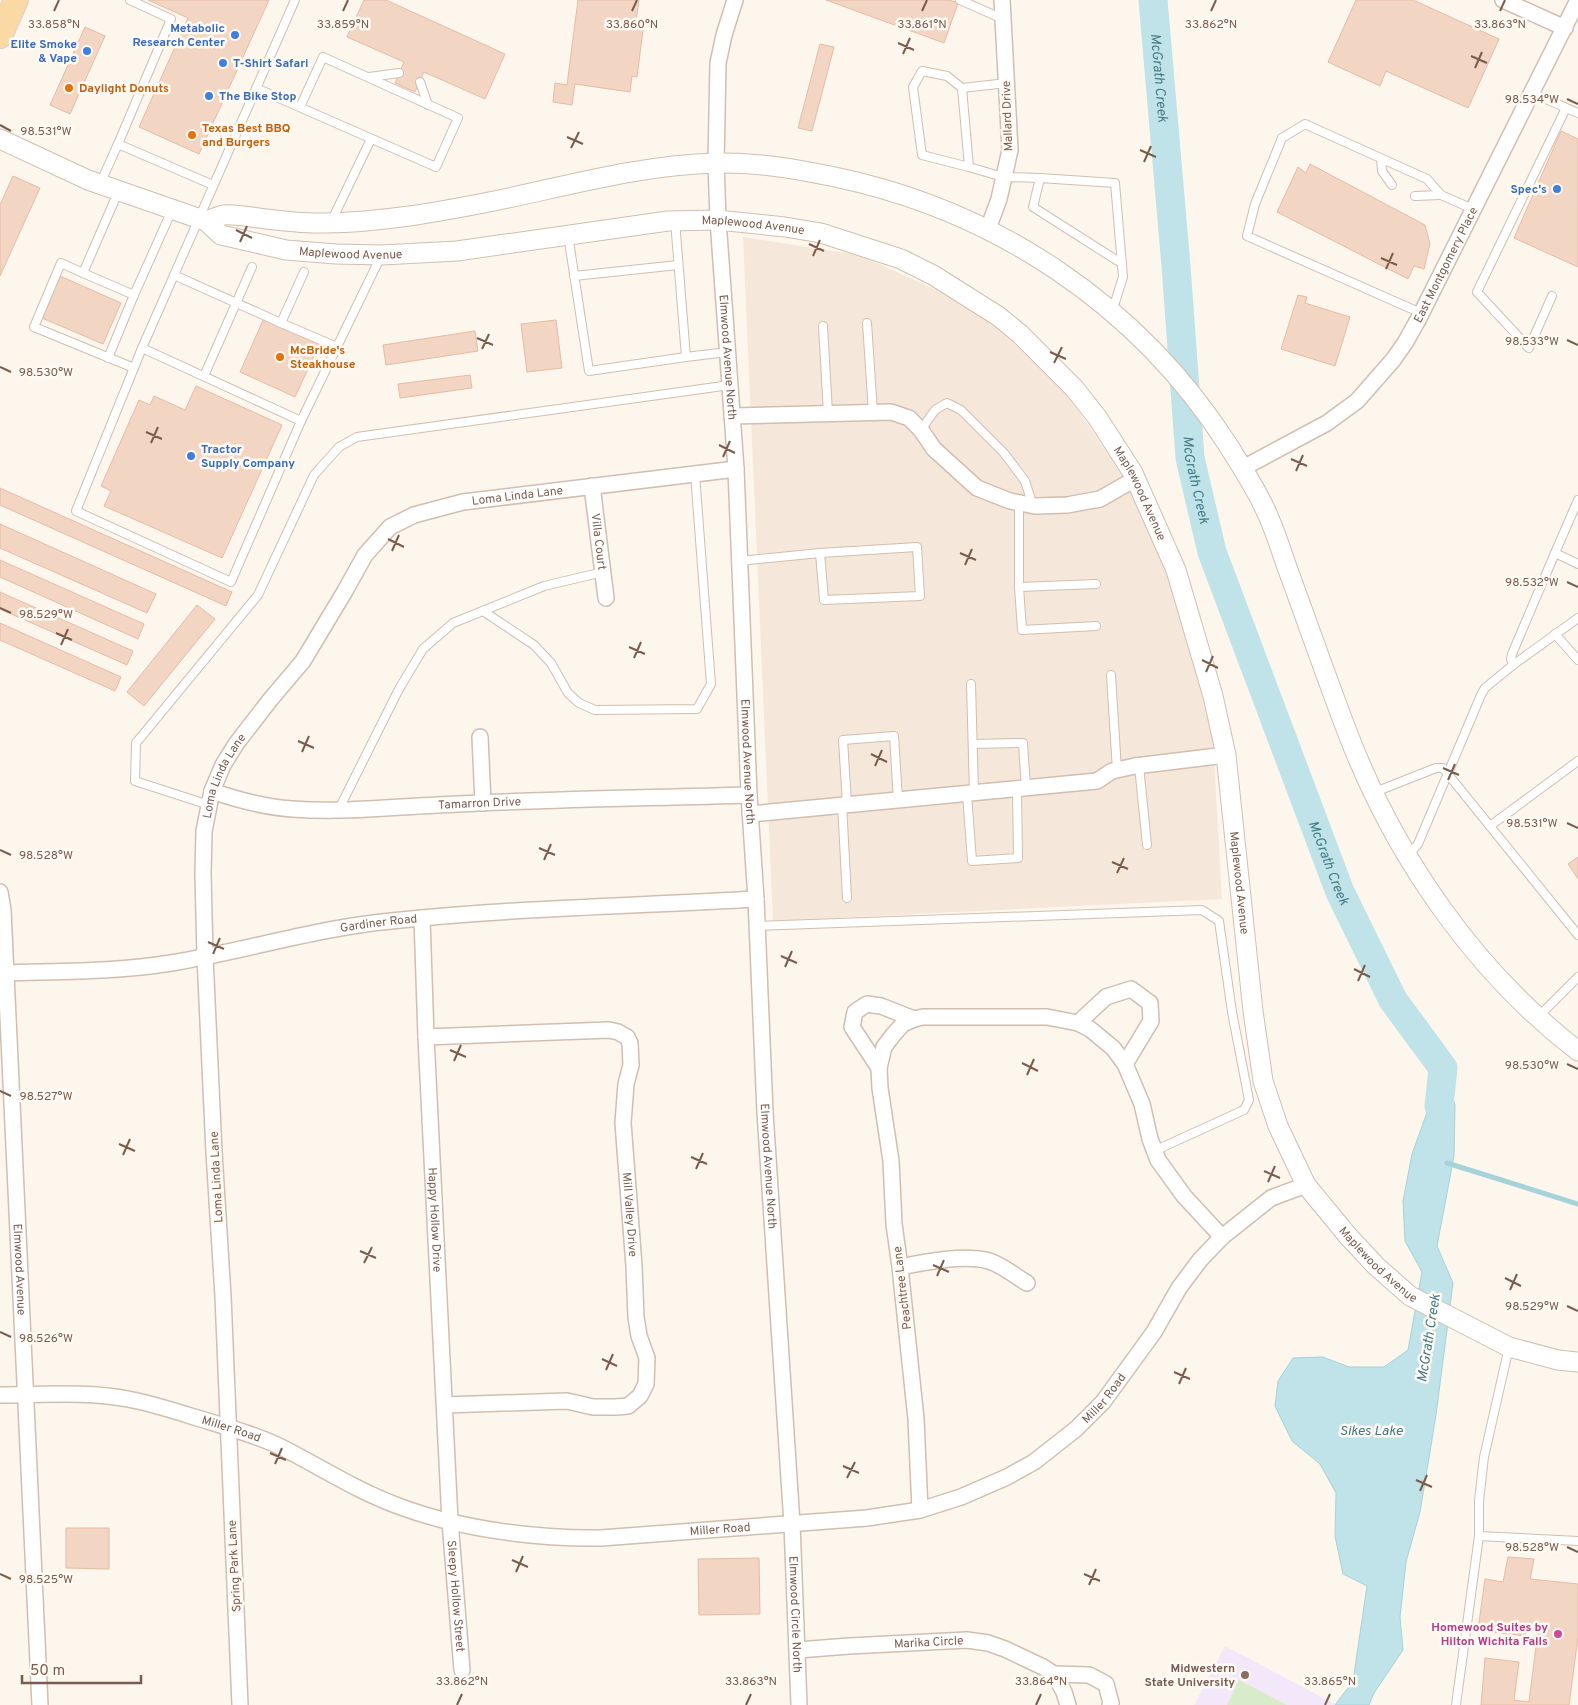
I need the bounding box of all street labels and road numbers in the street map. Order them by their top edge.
street label: Mallard Drive [999,80,1017,152]
street label: East Montgomery Place [1411,205,1482,326]
street label: Maplewood Avenue [701,213,806,239]
street label: Maplewood Avenue [298,244,403,264]
street label: Elmwood Avenue North [714,294,739,421]
street label: Maplewood Avenue [1109,444,1169,544]
street label: Loma Linda Lane [471,483,564,510]
street label: Villa Court [586,512,609,571]
street label: Elmwood Avenue North [736,699,758,825]
street label: Loma Linda Lane [200,731,250,820]
street label: Tamarron Drive [438,794,521,814]
street label: Maplewood Avenue [1225,831,1252,935]
street label: Gardiner Road [339,911,418,937]
street label: Elmwood Avenue North [756,1103,780,1230]
street label: Loma Linda Lane [207,1131,227,1223]
street label: Happy Hollow Drive [423,1167,445,1273]
street label: Mill Valley Drive [618,1172,640,1258]
street label: Elmwood Avenue [9,1223,29,1316]
street label: Maplewood Avenue [1335,1224,1419,1307]
street label: Peachtree Lane [890,1245,916,1331]
street label: Miller Road [1079,1370,1130,1427]
street label: Miller Road [200,1413,263,1447]
street label: Spring Park Lane [225,1519,245,1612]
street label: Miller Road [689,1520,751,1540]
street label: Sleepy Hollow Street [443,1540,468,1653]
street label: Elmwood Circle North [784,1556,805,1673]
street label: Marika Circle [894,1633,964,1653]

